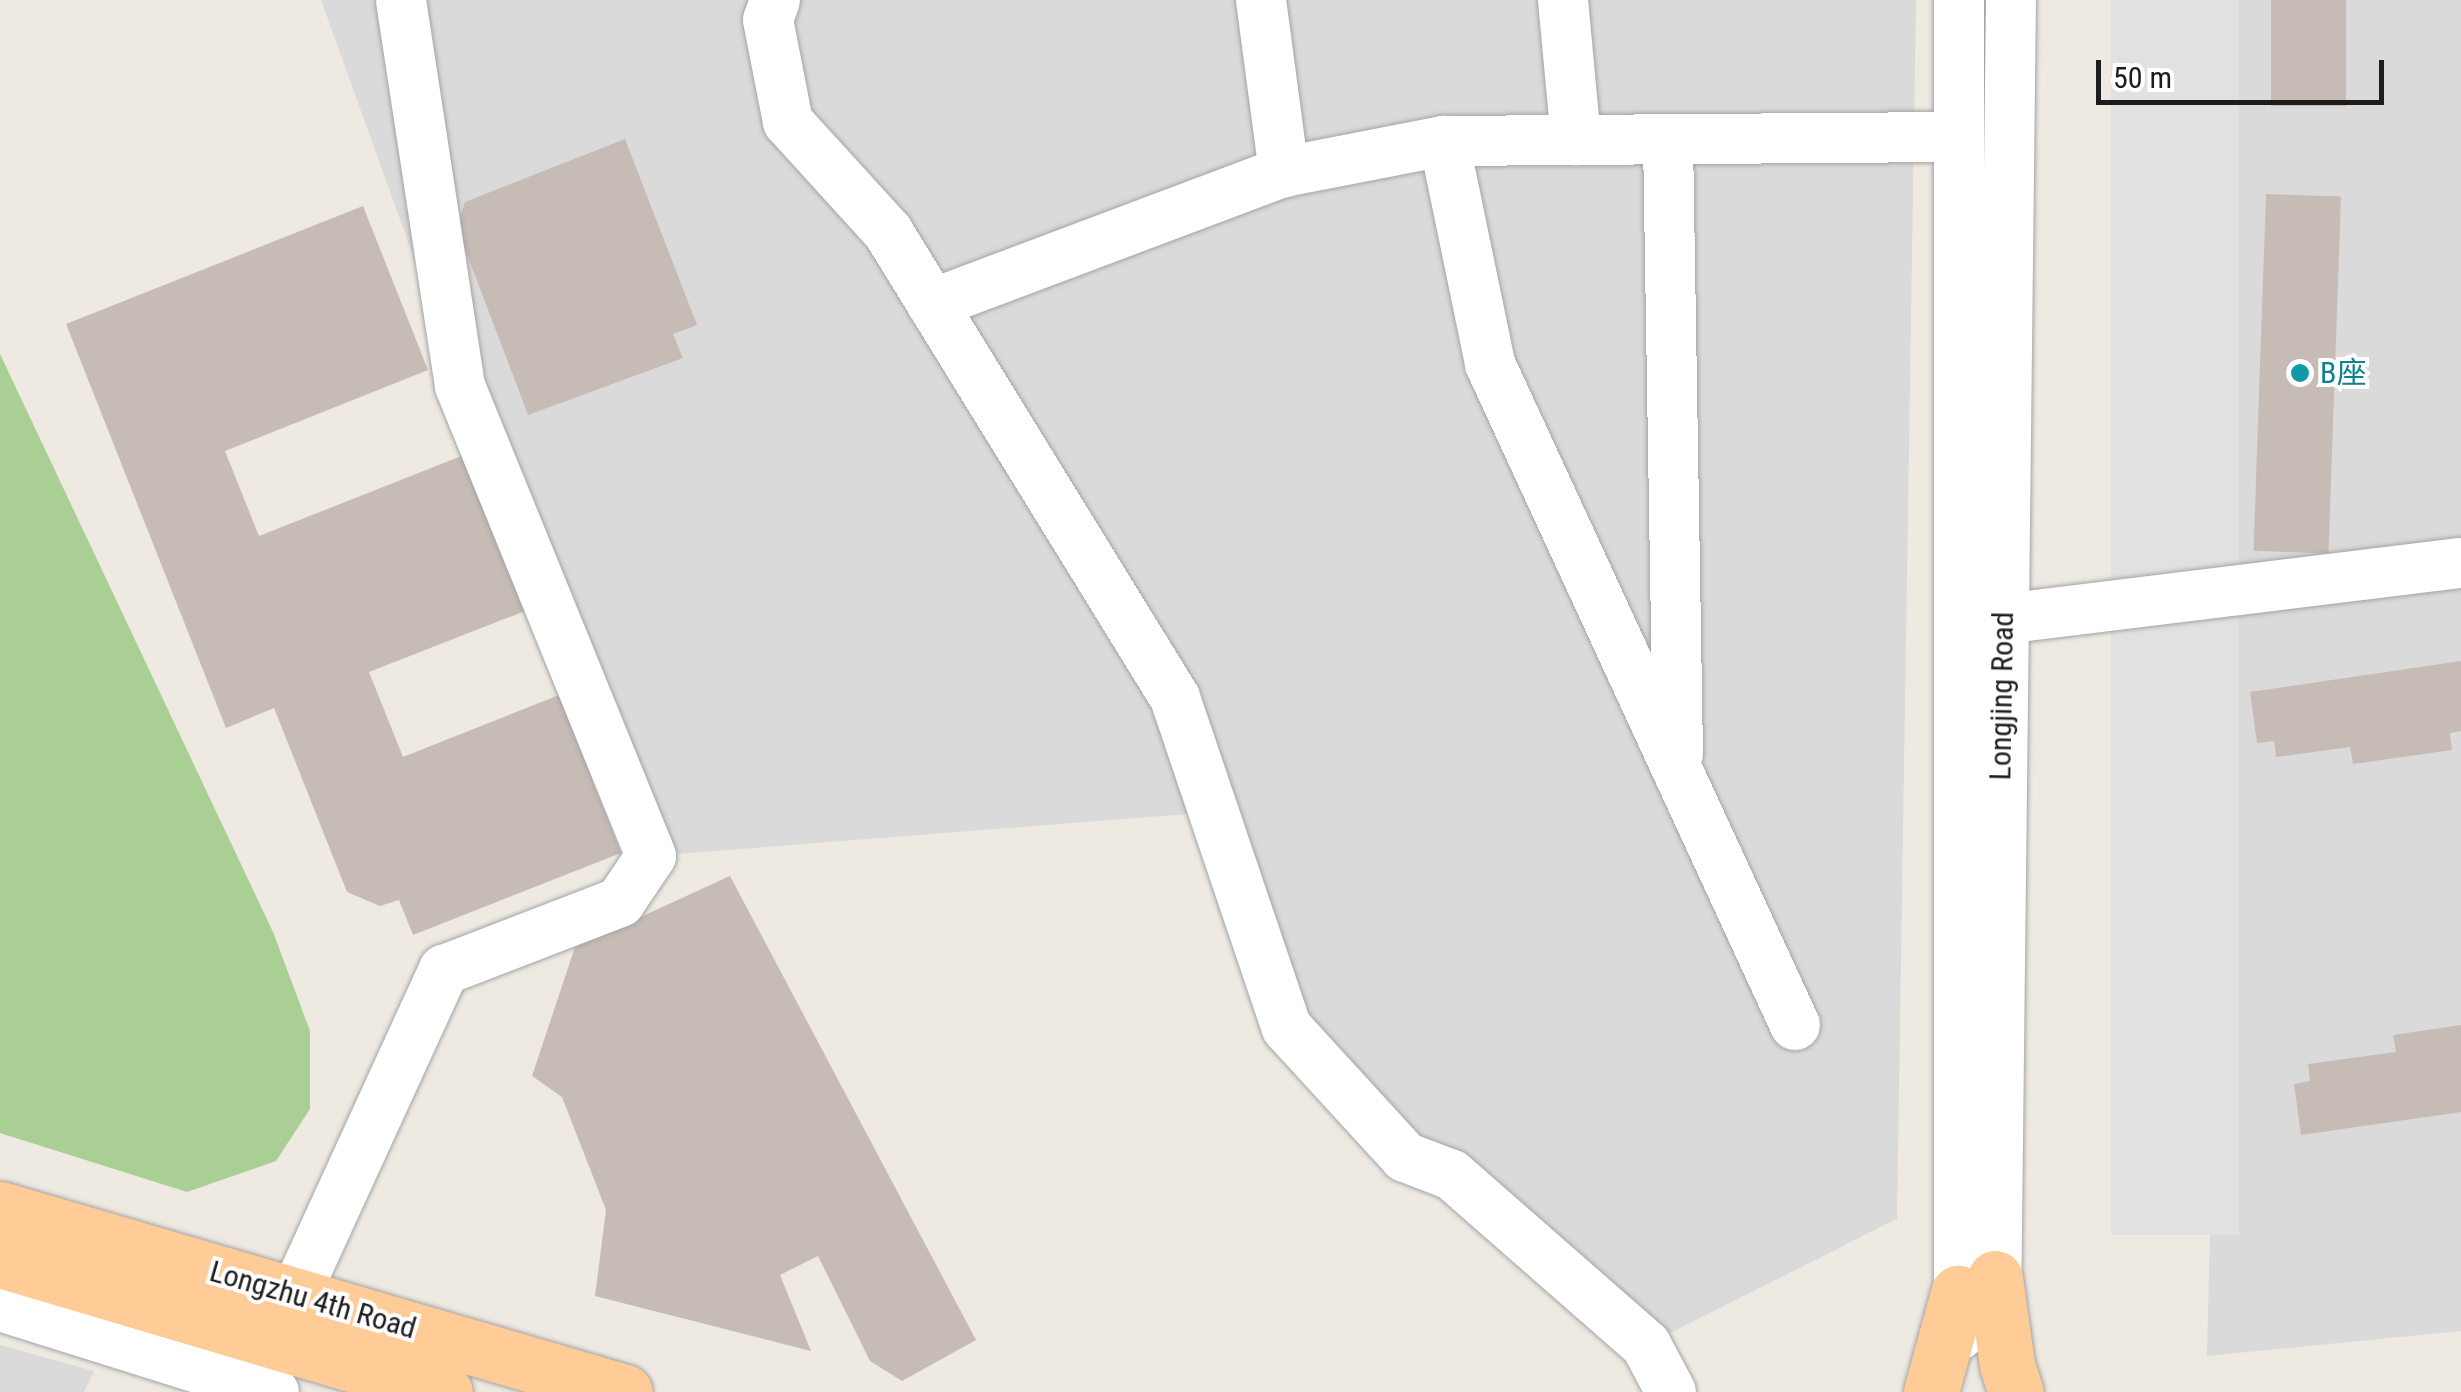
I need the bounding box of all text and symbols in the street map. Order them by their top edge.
scale bar [2101,40,2388,102]
text: 50 m [2113,60,2172,95]
place label: B座 [2320,355,2366,391]
marker: B座 [2289,362,2311,384]
street label: Longjing Road [1983,611,2021,781]
street label: Longzhu 4th Road [206,1253,420,1347]

